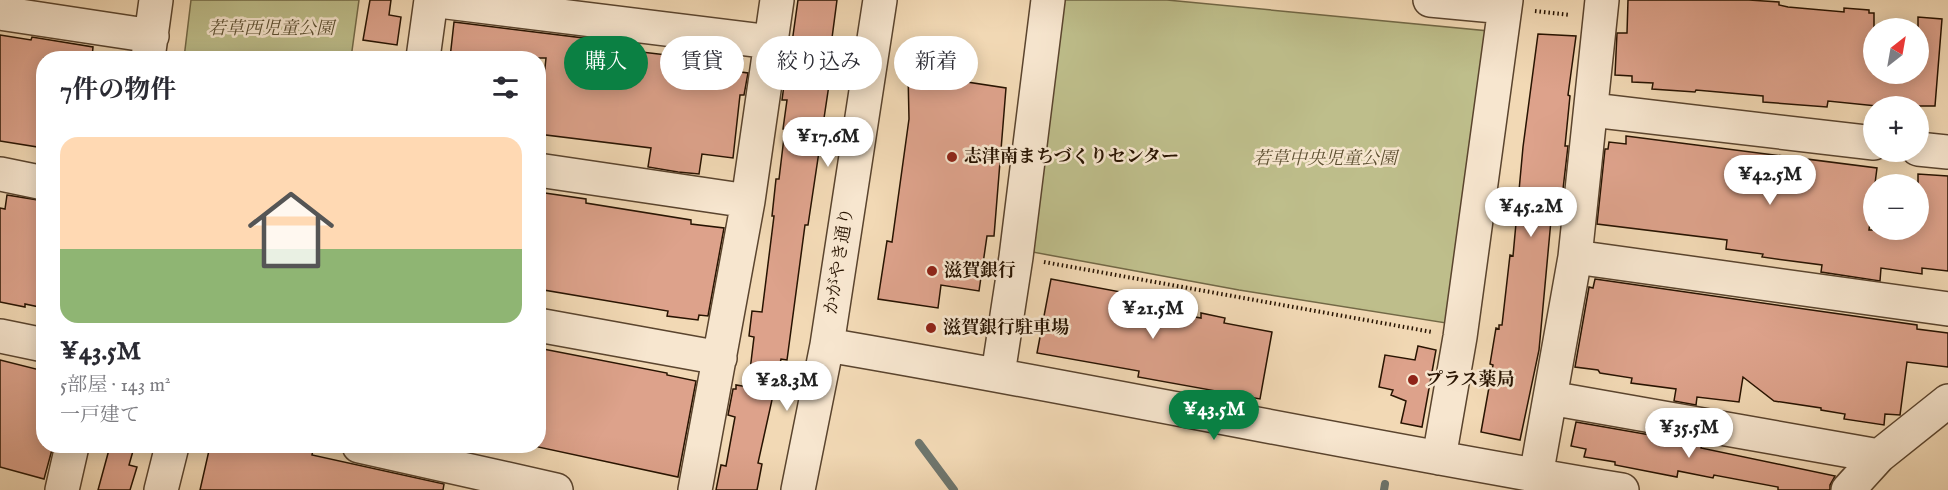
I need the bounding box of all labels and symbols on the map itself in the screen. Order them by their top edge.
park label: 若草西児童公園 [208,18,337,41]
north arrow [1863,18,1929,84]
pin: ¥17.6M [779,117,877,168]
place label: 志津南まちづくりセンター [964,146,1179,169]
park label: 若草中央児童公園 [1253,148,1400,171]
marker: 志津南まちづくりセンター [945,150,959,164]
pin: ¥42.5M [1721,155,1819,206]
pin: ¥45.2M [1482,187,1580,238]
street label: かがやき通り [820,206,860,316]
place label: 滋賀銀行 [944,260,1016,283]
marker: 滋賀銀行 [925,264,939,278]
pin: ¥21.5M [1104,289,1202,340]
place label: 滋賀銀行駐車場 [943,317,1069,340]
marker: 滋賀銀行駐車場 [924,321,938,335]
pin: ¥28.3M [738,361,836,412]
place label: プラス薬局 [1425,369,1514,392]
marker: プラス薬局 [1406,373,1420,387]
pin: ¥43.5M [1165,390,1263,441]
pin: ¥35.5M [1640,408,1738,459]

